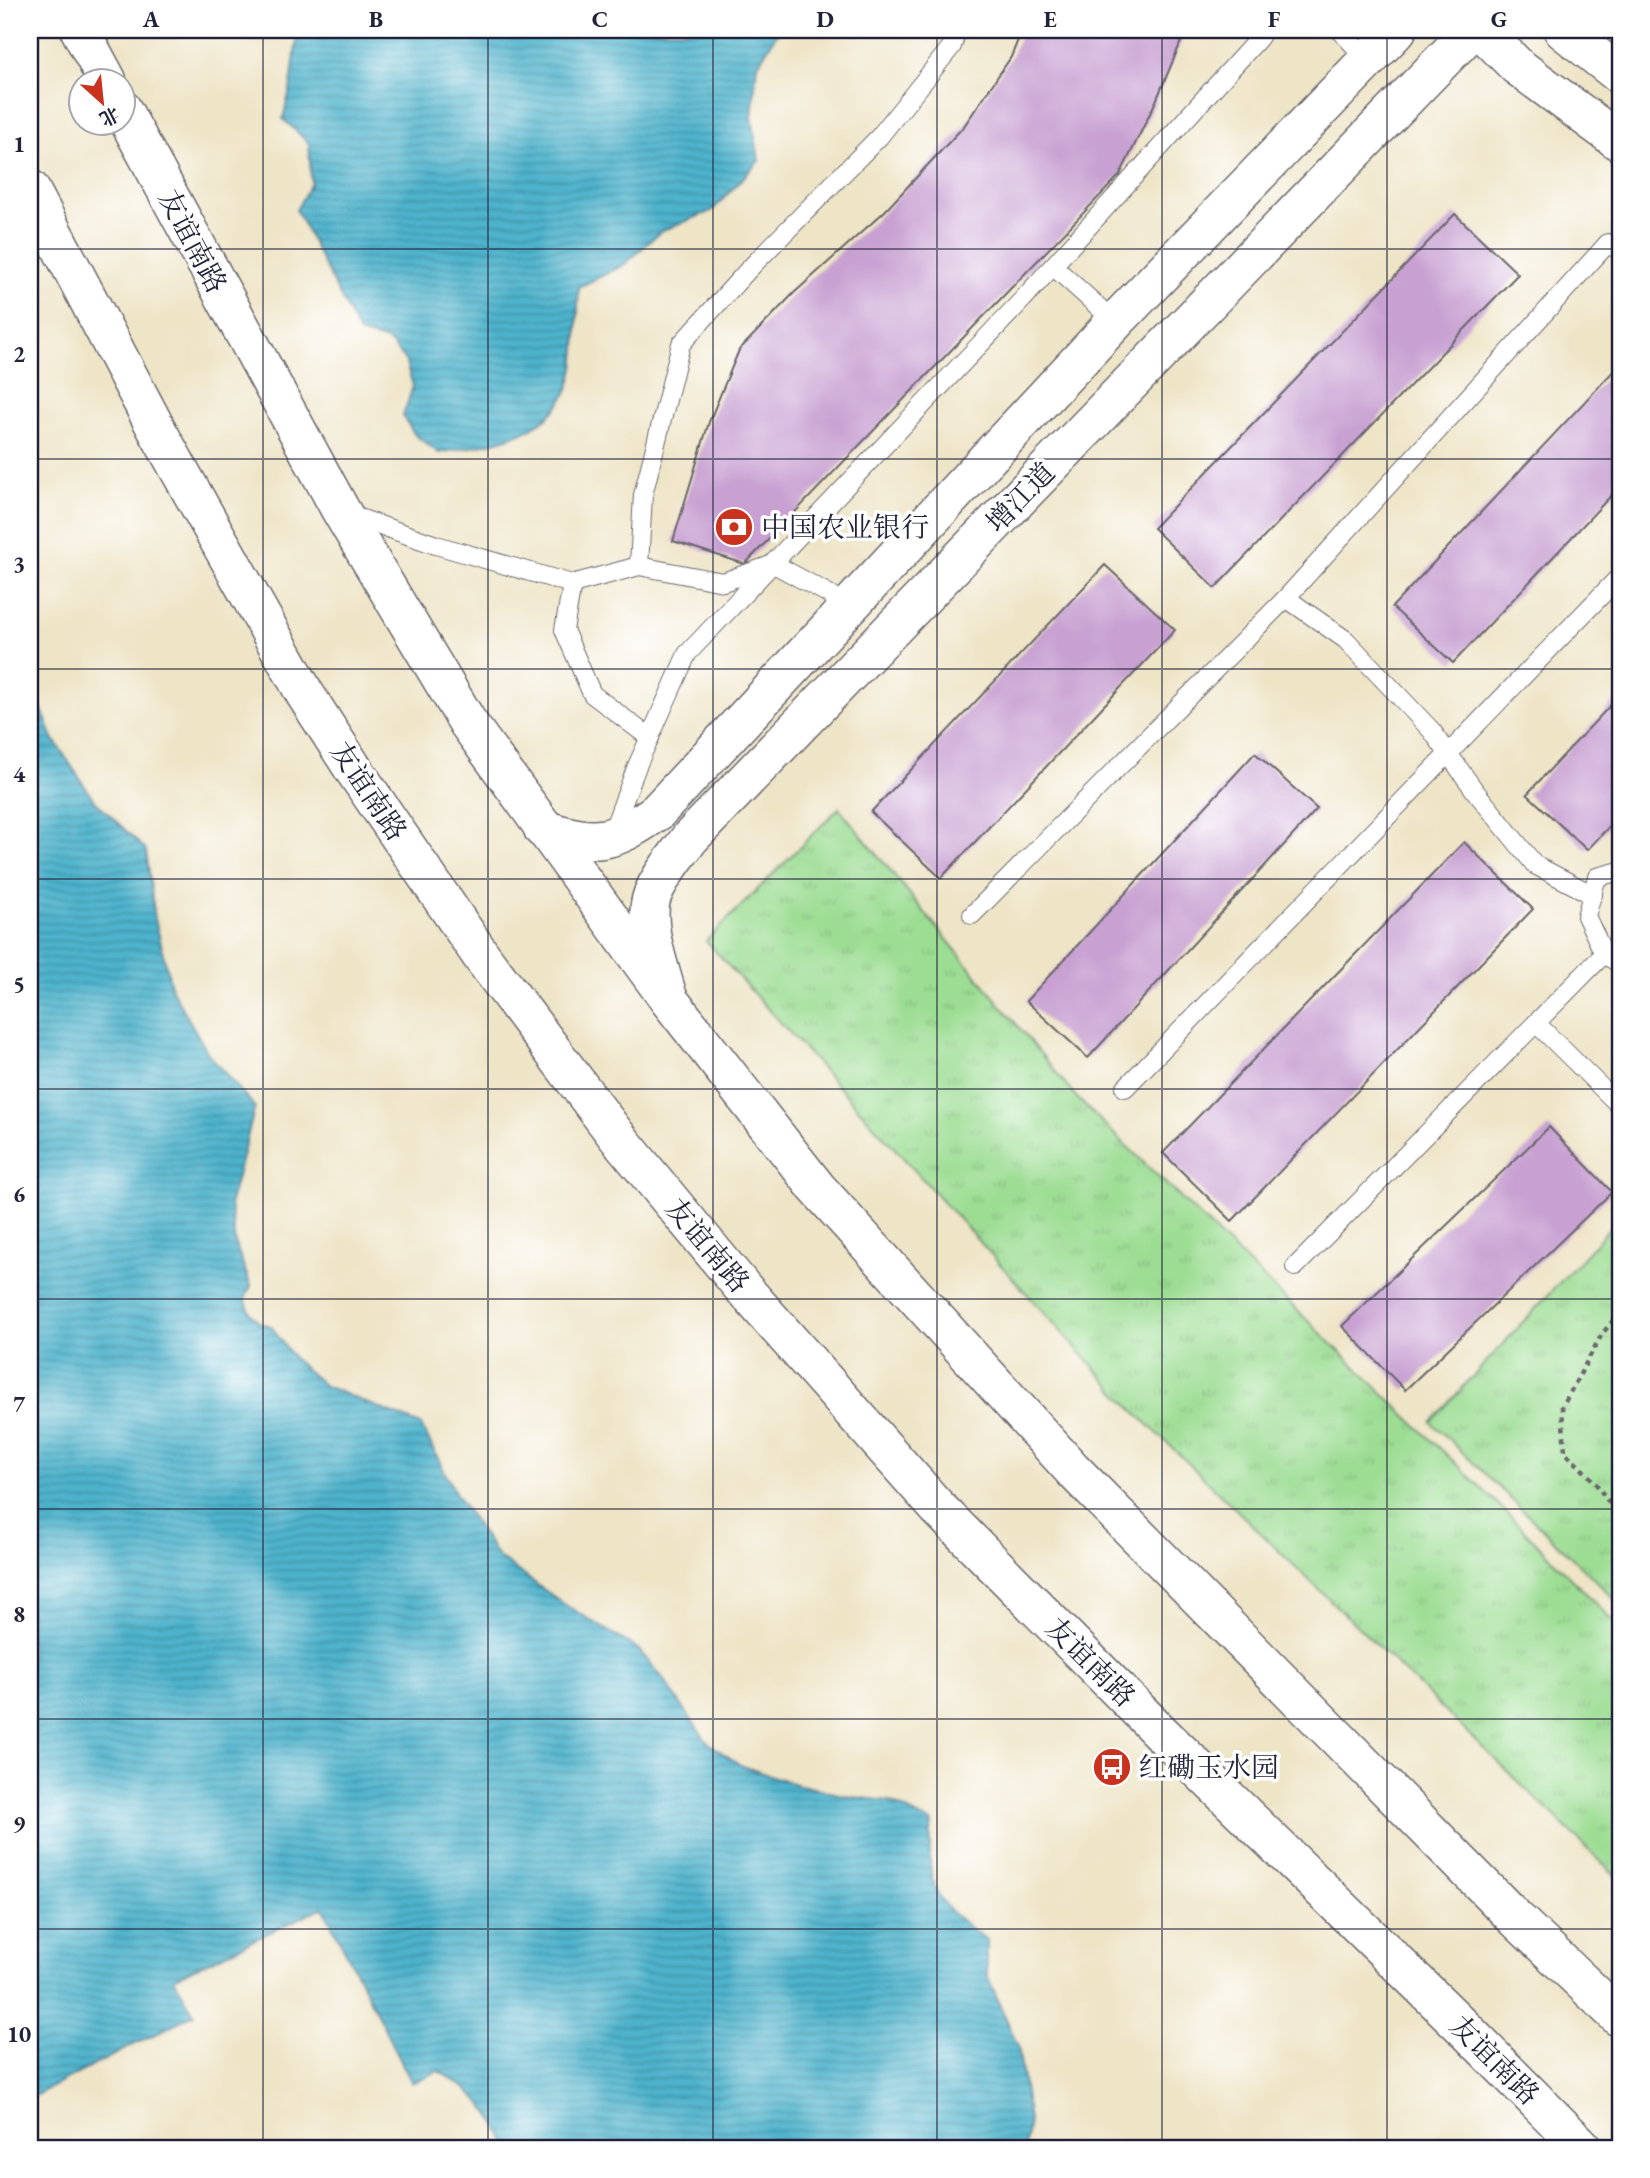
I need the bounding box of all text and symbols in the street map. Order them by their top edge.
text: A [142,4,160,34]
text: B [369,4,383,34]
text: C [592,4,608,34]
text: D [816,4,834,34]
text: E [1043,4,1057,34]
text: F [1268,4,1281,34]
text: G [1491,4,1507,34]
north arrow [66,66,136,136]
text: 北 [95,101,124,132]
text: 1 [13,129,25,159]
street label: 友谊南路 [151,183,235,299]
text: 2 [13,339,25,369]
street label: 增江道 [978,454,1062,540]
bank icon: 中国农业银行 [713,506,755,548]
place label: 中国农业银行 [761,509,929,545]
text: 3 [13,549,25,579]
street label: 友谊南路 [323,735,415,847]
text: 4 [13,759,26,789]
text: 5 [13,969,25,999]
text: 6 [13,1179,25,1209]
street label: 友谊南路 [658,1191,758,1299]
text: 7 [13,1389,26,1419]
text: 8 [13,1599,25,1629]
street label: 友谊南路 [1039,1610,1143,1714]
bus stop icon: 红磡玉水园 [1091,1746,1133,1788]
place label: 红磡玉水园 [1139,1749,1279,1785]
text: 9 [13,1809,25,1839]
street label: 友谊南路 [1443,2008,1547,2112]
text: 10 [7,2019,31,2049]

